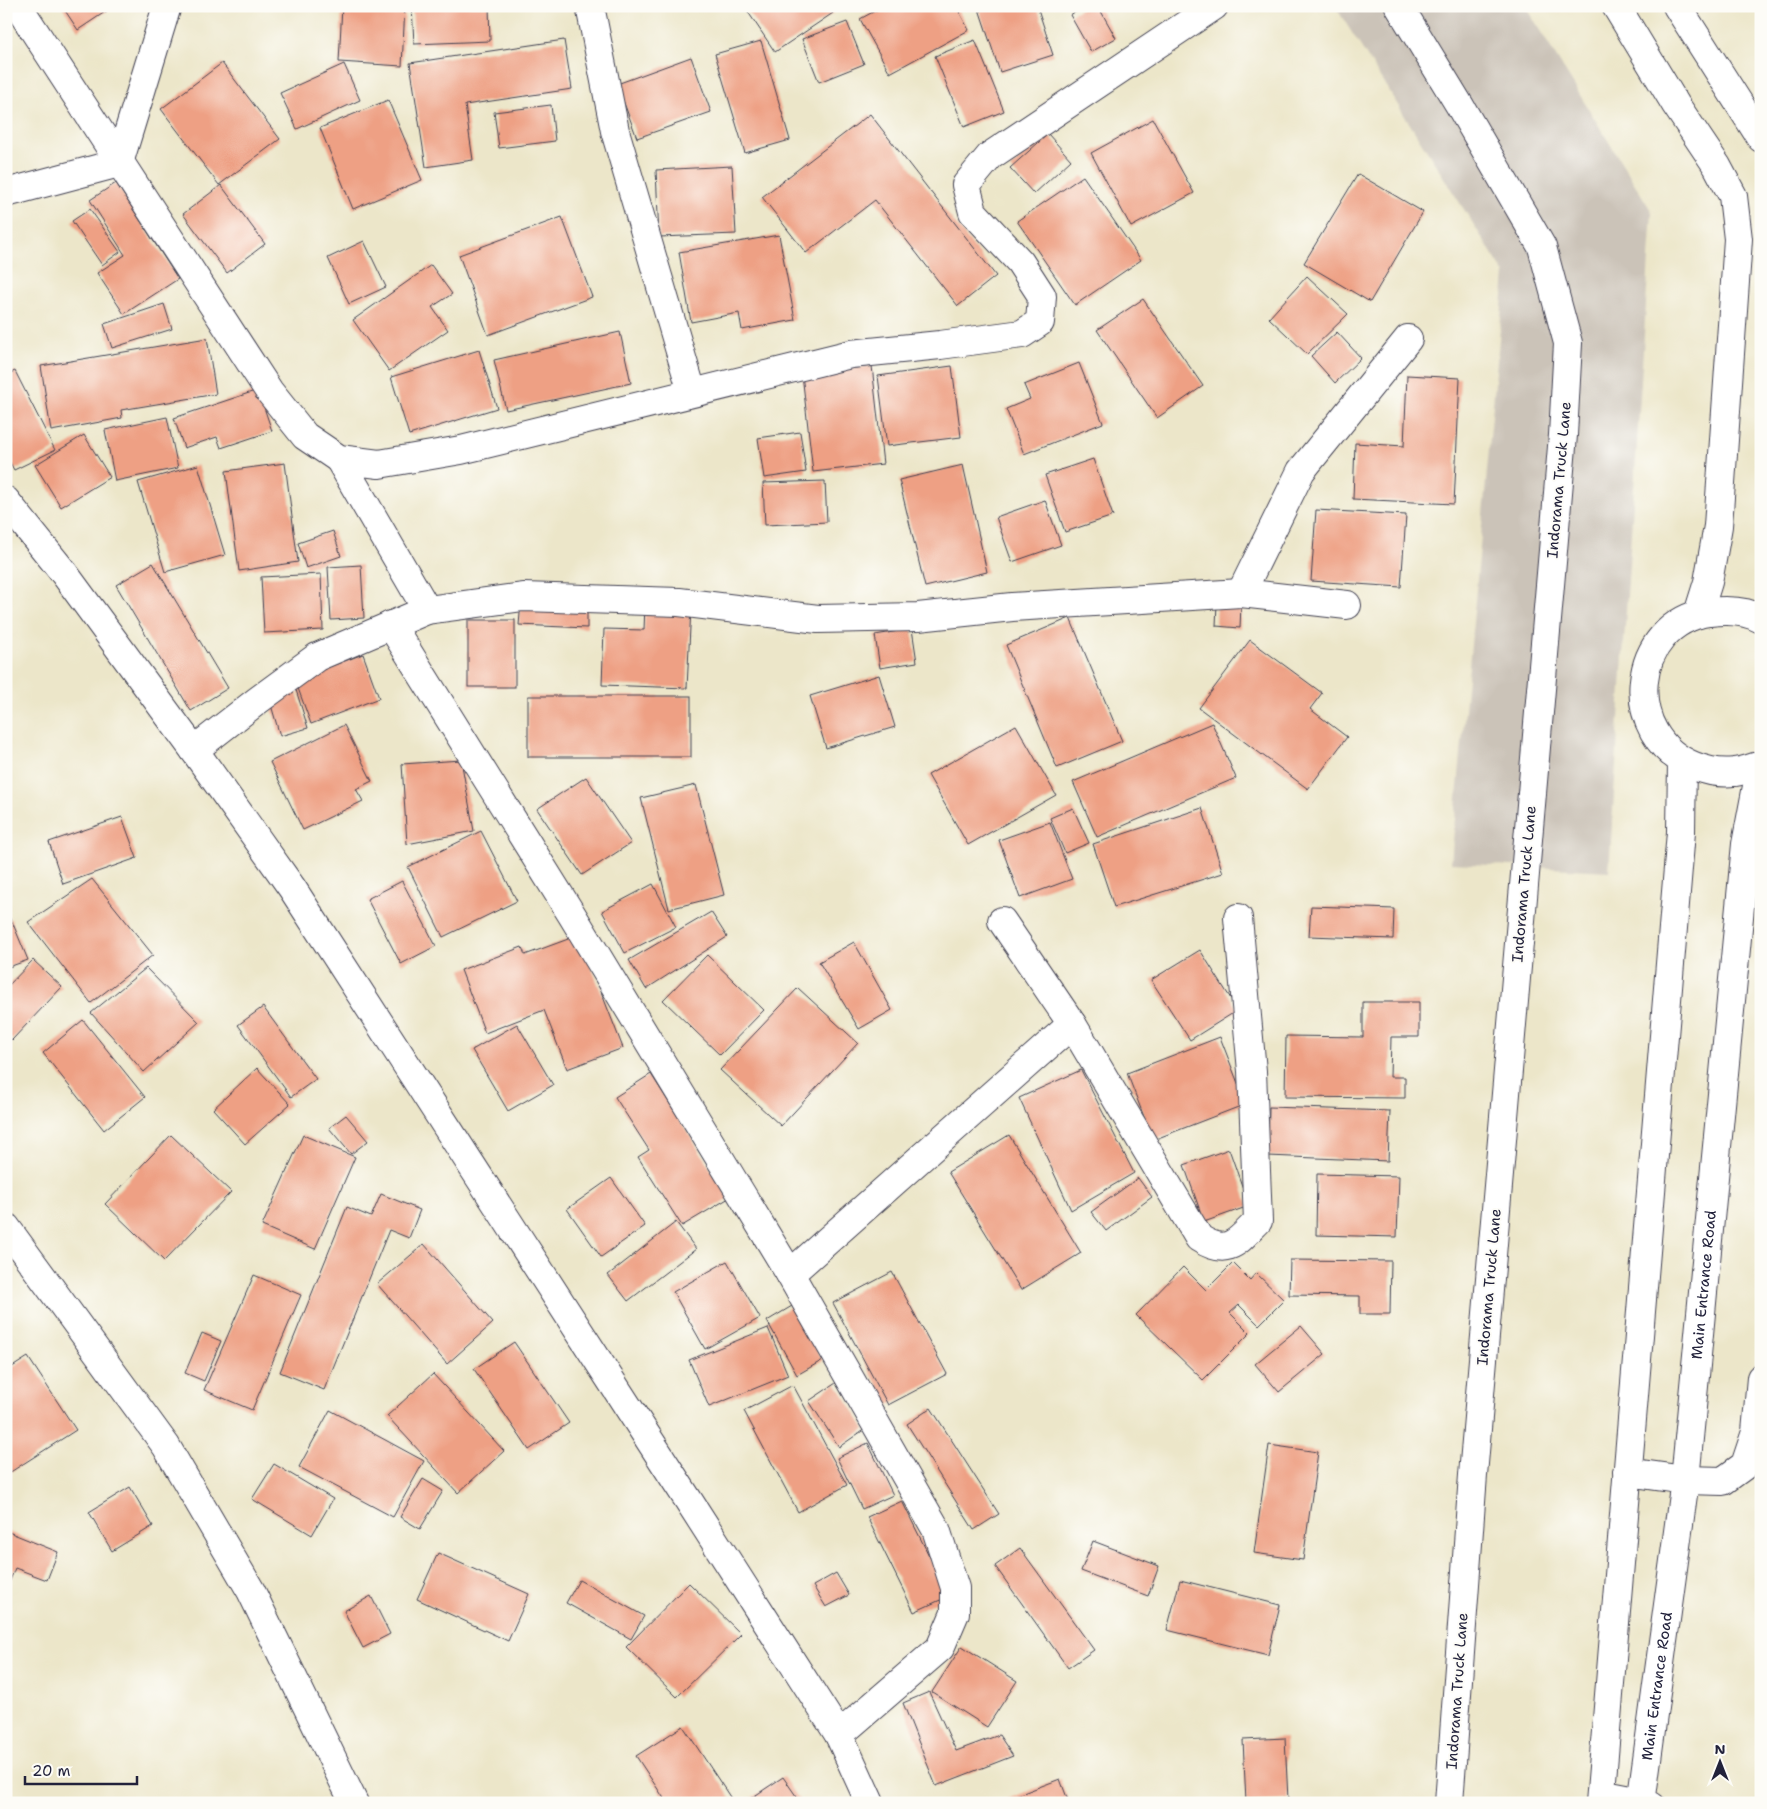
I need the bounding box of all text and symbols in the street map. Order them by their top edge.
street label: Indorama Truck Lane [1542,401,1576,559]
street label: Indorama Truck Lane [1507,805,1541,963]
street label: Indorama Truck Lane [1472,1208,1506,1366]
street label: Main Entrance Road [1687,1209,1721,1360]
street label: Main Entrance Road [1637,1610,1677,1762]
street label: Indorama Truck Lane [1442,1612,1472,1770]
north arrow [1694,1736,1744,1786]
text: N [1714,1740,1726,1758]
scale bar [25,1754,138,1786]
text: 20 m [32,1761,71,1781]

